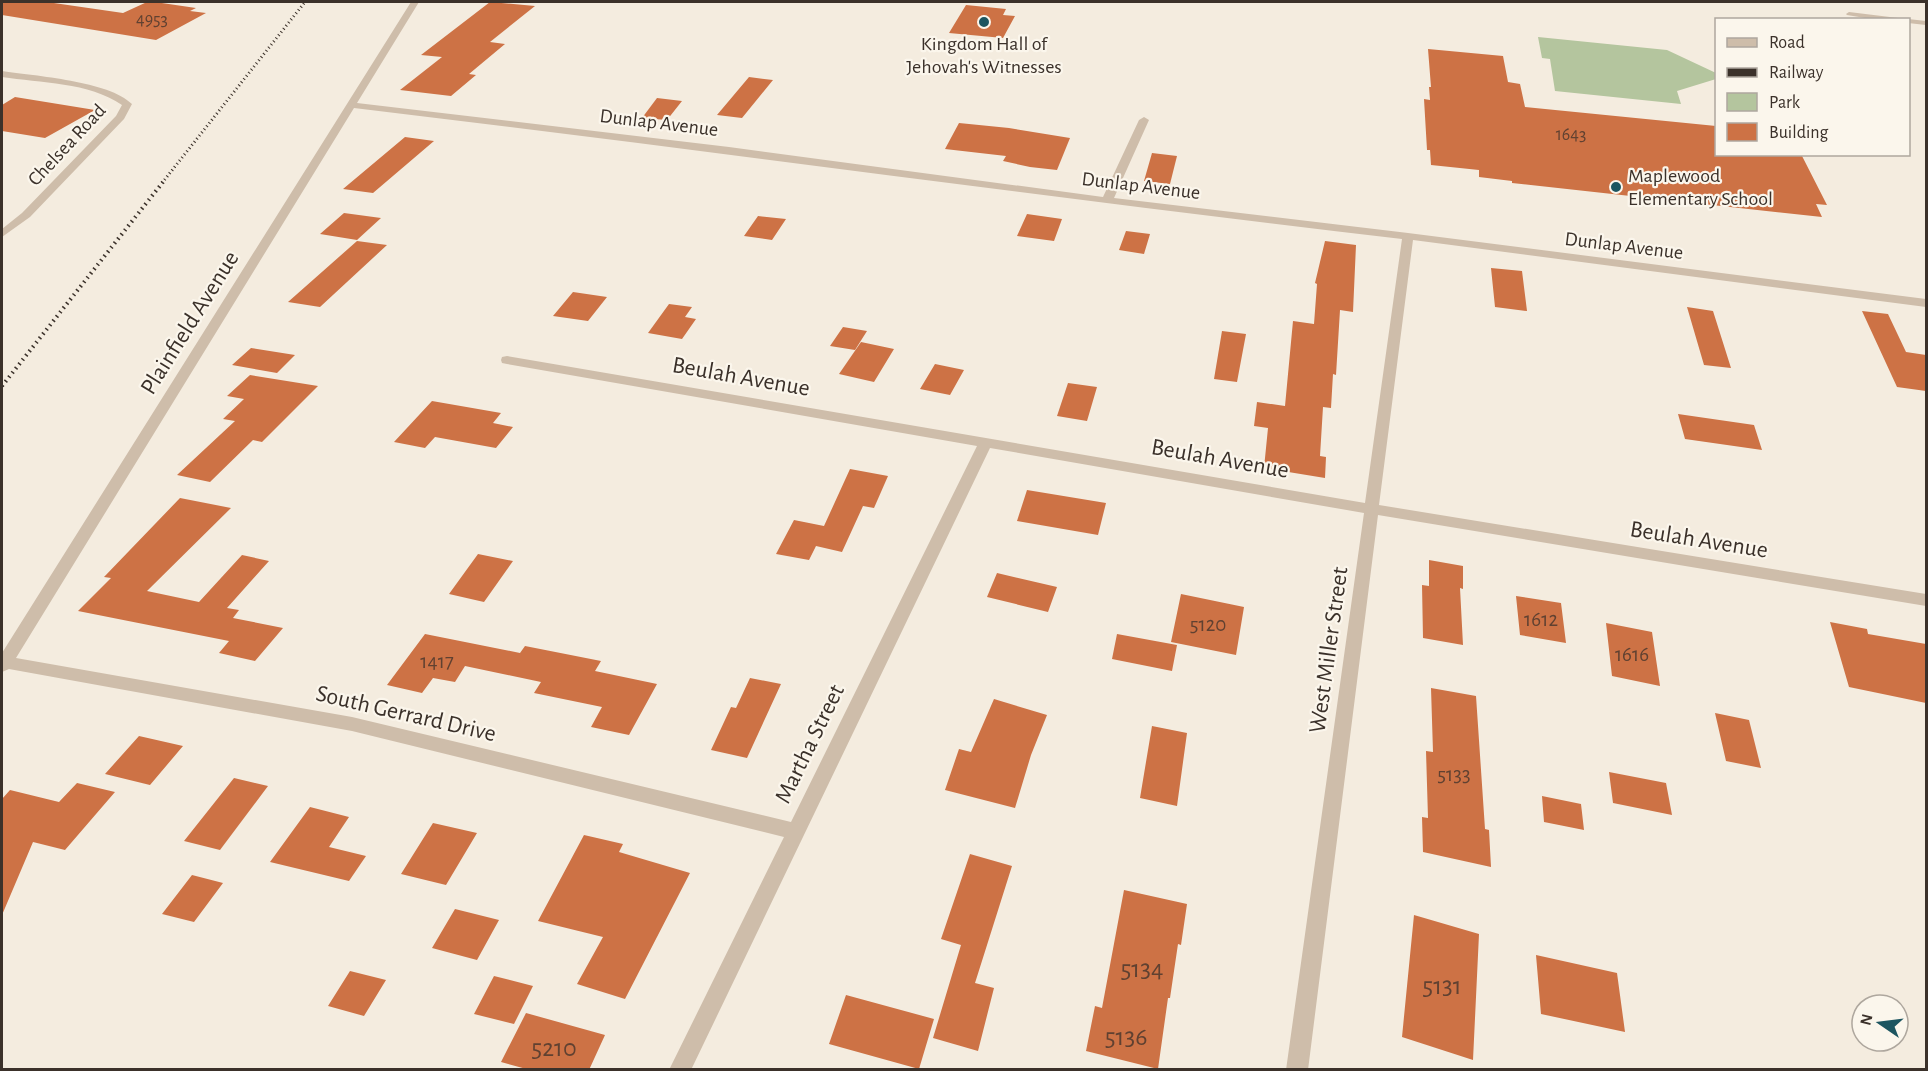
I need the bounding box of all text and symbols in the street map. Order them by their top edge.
house number: 4953 [136,11,168,29]
marker: Kingdom Hall of Jehovah's Witnesses [977,15,991,29]
legend [1715,18,1910,156]
place label: Kingdom Hall of Jehovah's Witnesses [906,34,1062,77]
text: Road [1769,34,1805,52]
text: Railway [1769,64,1824,82]
text: Park [1769,94,1801,112]
street label: Chelsea Road [24,100,110,190]
street label: Dunlap Avenue [599,106,719,140]
text: Building [1769,124,1829,142]
house number: 1643 [1556,126,1586,144]
place label: Maplewood Elementary School [1628,166,1773,209]
street label: Dunlap Avenue [1081,169,1201,203]
marker: Maplewood Elementary School [1609,180,1623,194]
street label: Dunlap Avenue [1564,229,1684,263]
street label: Plainfield Avenue [136,247,244,399]
street label: Beulah Avenue [670,353,812,401]
street label: Beulah Avenue [1149,435,1291,483]
street label: Beulah Avenue [1628,517,1770,563]
street label: West Miller Street [1305,565,1353,735]
house number: 1612 [1524,609,1558,630]
house number: 5120 [1190,614,1226,635]
house number: 1616 [1615,644,1649,665]
house number: 1417 [420,651,454,672]
street label: Martha Street [771,680,849,807]
street label: South Gerrard Drive [314,682,498,746]
house number: 5133 [1437,764,1471,785]
house number: 5134 [1120,956,1164,982]
house number: 5131 [1422,973,1462,999]
north arrow [1850,993,1910,1053]
text: N [1857,1012,1876,1027]
house number: 5136 [1105,1024,1147,1050]
house number: 5210 [531,1035,577,1061]

